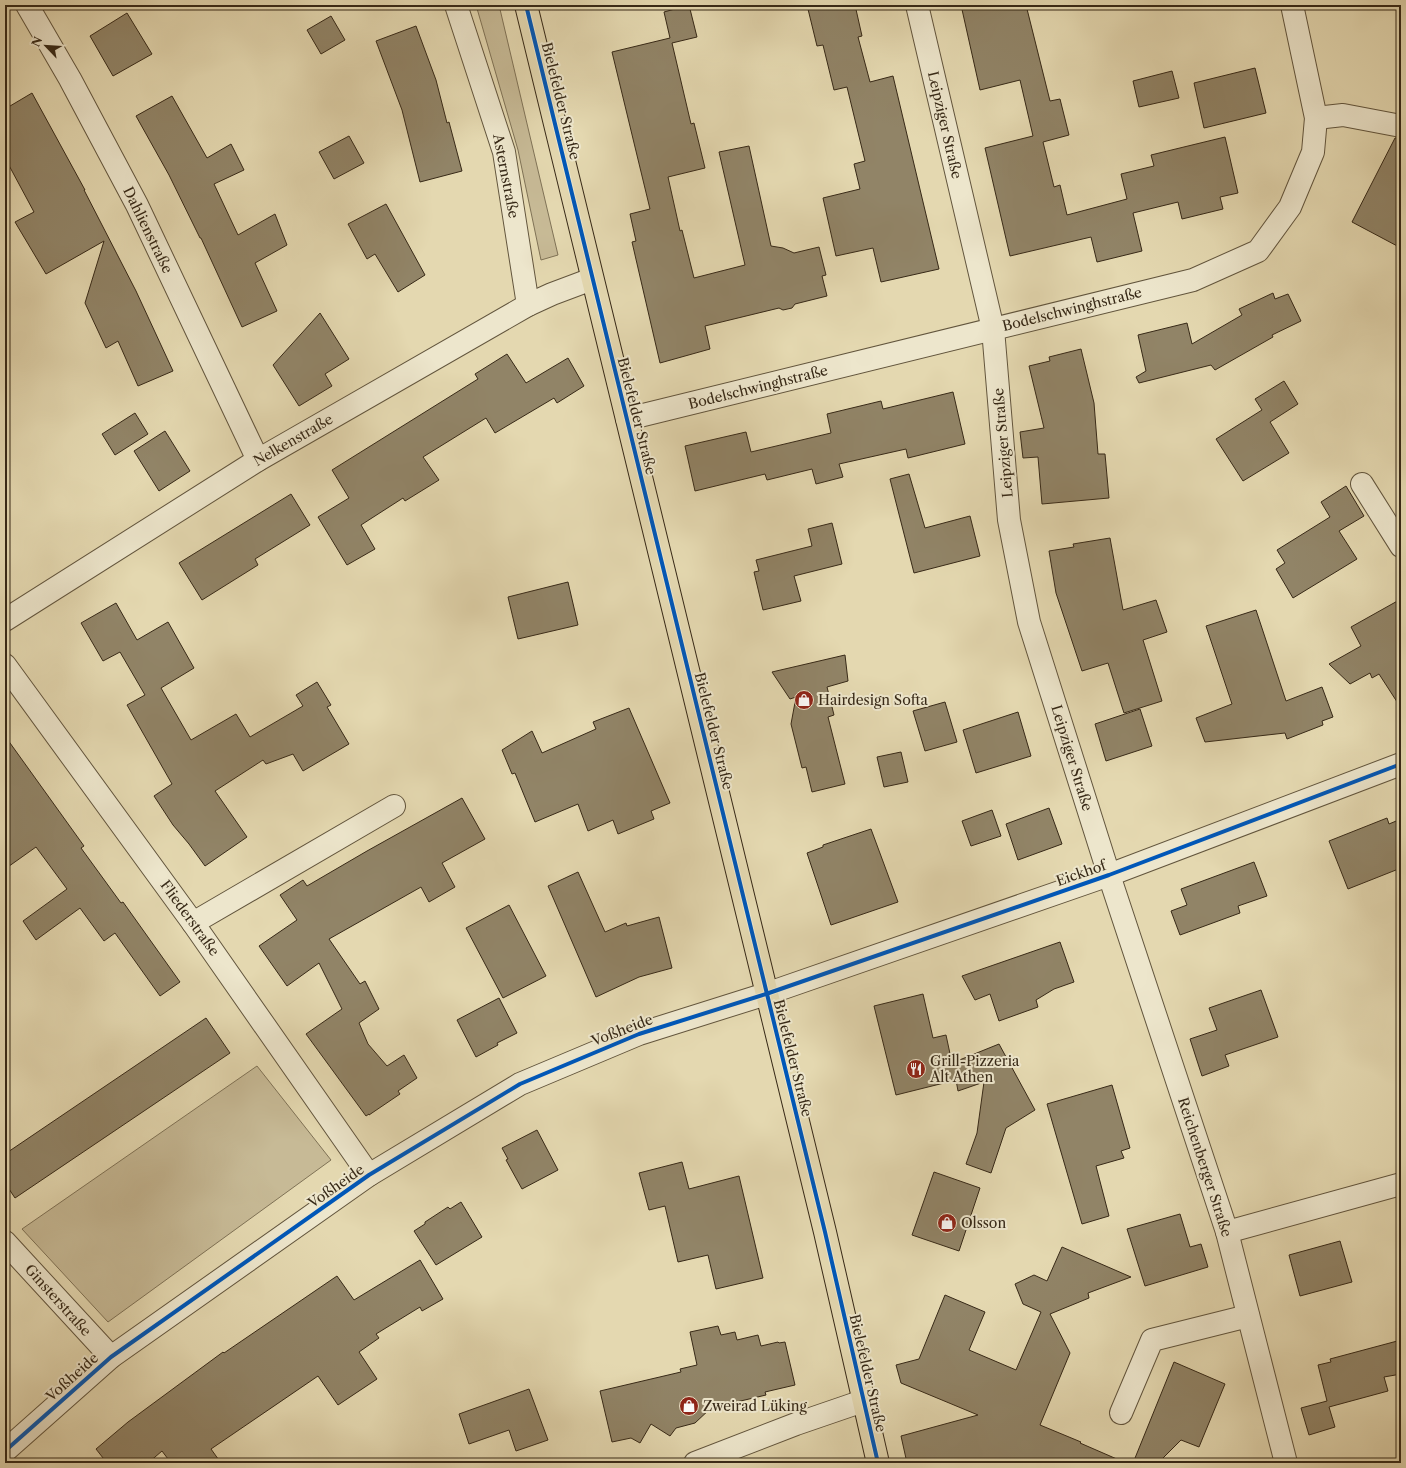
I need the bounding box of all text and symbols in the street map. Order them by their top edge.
north arrow [26,26,66,66]
text: N [29,34,45,49]
street label: Bielefelder Straße [538,40,584,162]
street label: Leipziger Straße [924,69,966,181]
street label: Asternstraße [489,131,523,220]
street label: Dahlienstraße [119,184,177,276]
street label: Bodelschwinghstraße [1000,283,1144,335]
street label: Bielefelder Straße [614,355,660,477]
street label: Bodelschwinghstraße [686,361,830,413]
street label: Leipziger Straße [989,387,1017,499]
street label: Nelkenstraße [250,410,336,470]
street label: Bielefelder Straße [691,670,737,792]
shop icon: Hairdesign Softa [793,689,815,711]
place label: Hairdesign Softa [818,691,928,709]
street label: Leipziger Straße [1047,703,1097,813]
street label: Eickhof [1054,855,1110,890]
street label: Fliederstraße [156,877,224,960]
street label: Bielefelder Straße [770,997,816,1119]
street label: Voßheide [588,1010,655,1050]
place label: Grill-Pizzeria Alt Athen [929,1052,1020,1086]
restaurant icon: Grill-Pizzeria Alt Athen [905,1058,927,1080]
street label: Reichenberger Straße [1174,1095,1236,1239]
street label: Voßheide [304,1160,368,1212]
shop icon: Olsson [936,1212,958,1234]
place label: Olsson [961,1214,1006,1232]
street label: Ginsterstraße [21,1260,95,1340]
street label: Bielefelder Straße [846,1312,890,1434]
street label: Voßheide [41,1349,102,1406]
shop icon: Zweirad Lüking [678,1395,700,1417]
place label: Zweirad Lüking [703,1397,807,1415]

